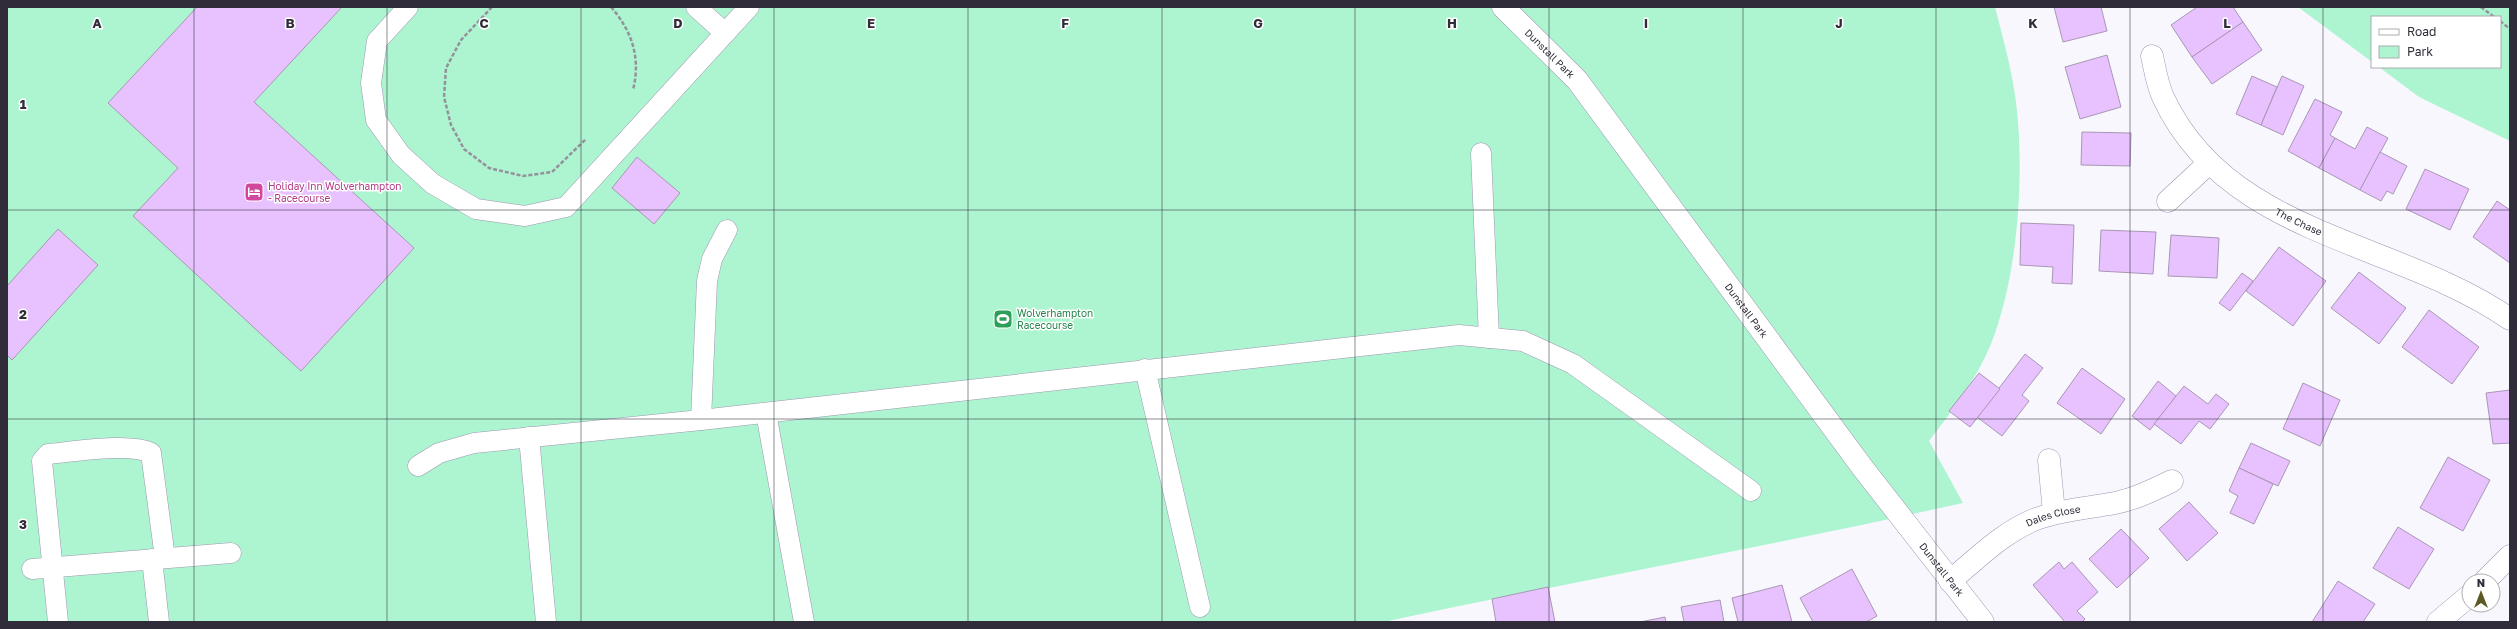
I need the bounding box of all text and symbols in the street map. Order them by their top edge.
text: A [92,15,102,31]
text: B [285,15,295,31]
text: C [479,15,489,31]
text: D [673,15,683,31]
text: E [867,15,875,31]
text: F [1061,15,1069,31]
text: G [1253,15,1263,31]
text: H [1447,15,1457,31]
text: I [1644,15,1648,31]
text: J [1835,15,1843,31]
text: K [2028,15,2038,31]
text: L [2223,15,2231,31]
legend [2371,16,2501,68]
text: Road [2407,24,2436,39]
street label: Dunstall Park [1523,26,1577,81]
text: Park [2407,44,2433,59]
text: 1 [20,96,27,112]
place label: Holiday Inn Wolverhampton - Racecourse [268,180,401,204]
hotel icon: Holiday Inn Wolverhampton - Racecourse [243,181,265,203]
street label: The Chase [2273,205,2324,238]
street label: Dunstall Park [1723,281,1771,340]
text: 2 [19,306,27,322]
place label: Wolverhampton Racecourse [1017,307,1093,331]
sports icon: Wolverhampton Racecourse [992,308,1014,330]
street label: Dales Close [2024,502,2082,529]
text: 3 [19,516,27,532]
street label: Dunstall Park [1917,540,1967,599]
north arrow [2461,573,2501,613]
text: N [2477,576,2485,589]

